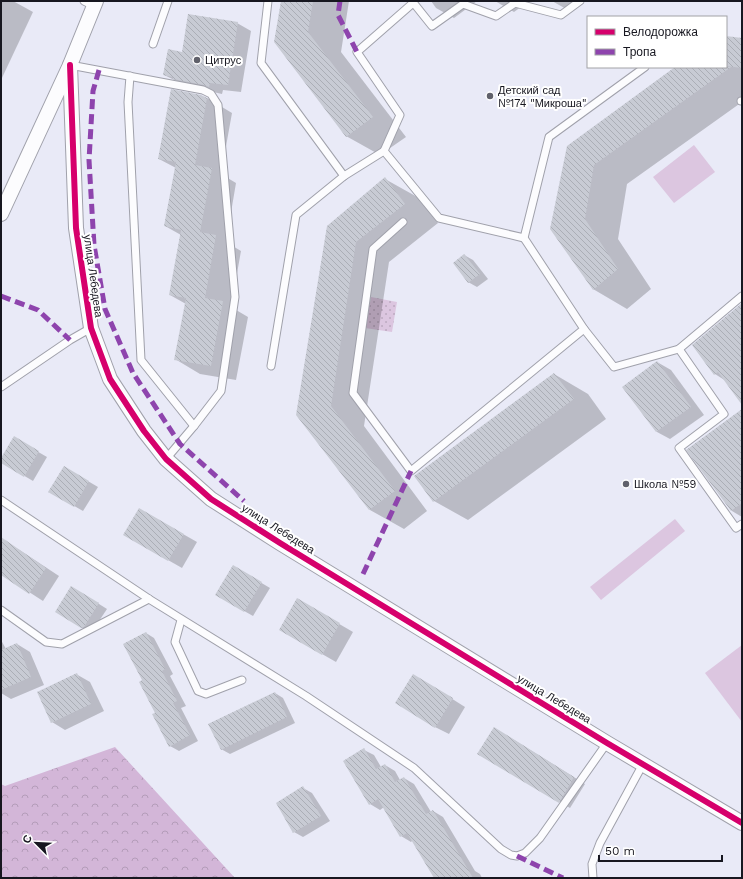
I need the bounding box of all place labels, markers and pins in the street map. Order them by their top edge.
place label: Цитрус [205,54,242,67]
marker: Цитрус [192,55,202,65]
place label: Детский сад №174 "Микроша" [498,84,586,110]
marker: Детский сад №174 "Микроша" [485,91,495,101]
place label: Школа №59 [634,478,697,491]
marker: Школа №59 [621,479,631,489]

